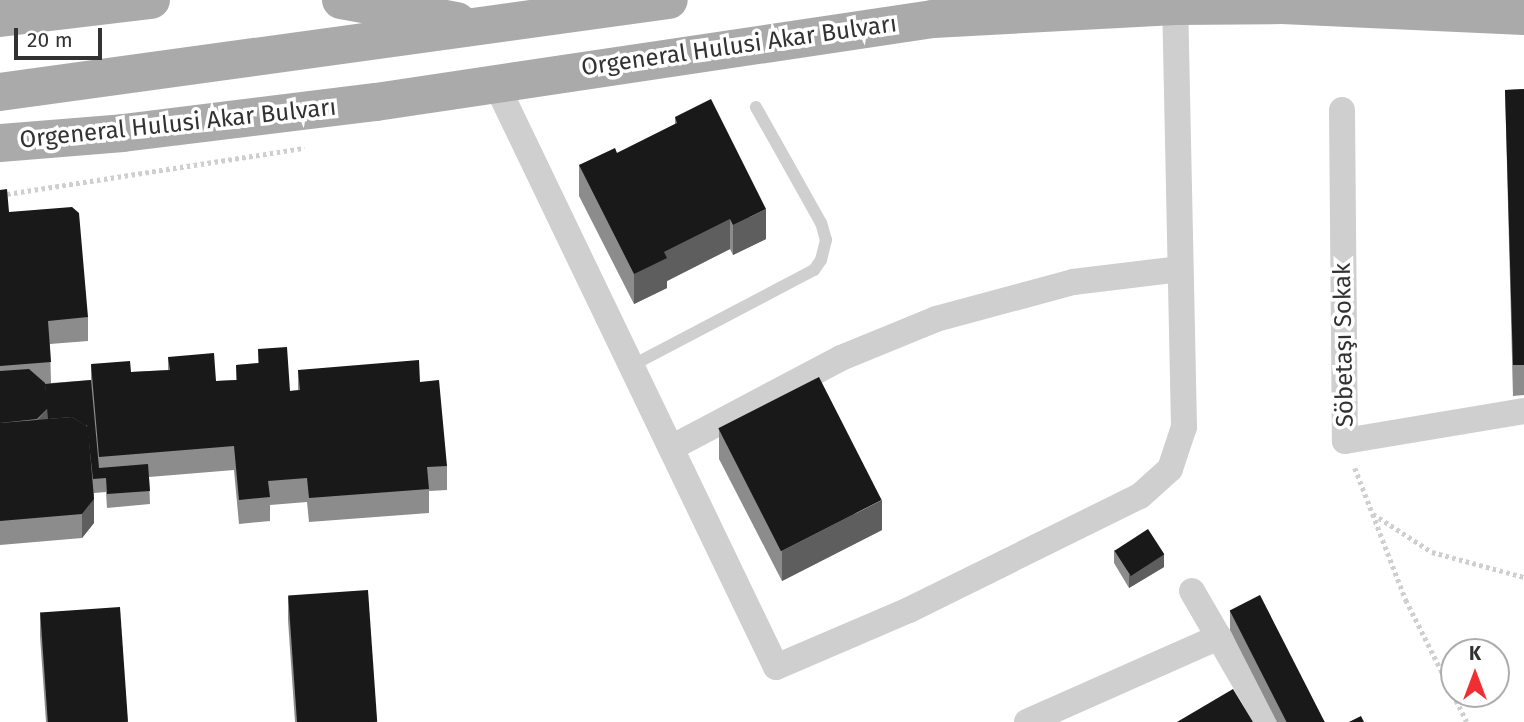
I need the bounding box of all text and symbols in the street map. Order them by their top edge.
street label: Orgeneral Hulusi Akar Bulvarı [579,10,899,82]
scale bar [18,14,105,58]
text: 20 m [27,27,73,53]
street label: Orgeneral Hulusi Akar Bulvarı [18,93,338,155]
street label: Söbetaşı Sokak [1328,263,1360,427]
north arrow [1440,638,1510,708]
text: K [1469,642,1481,665]

